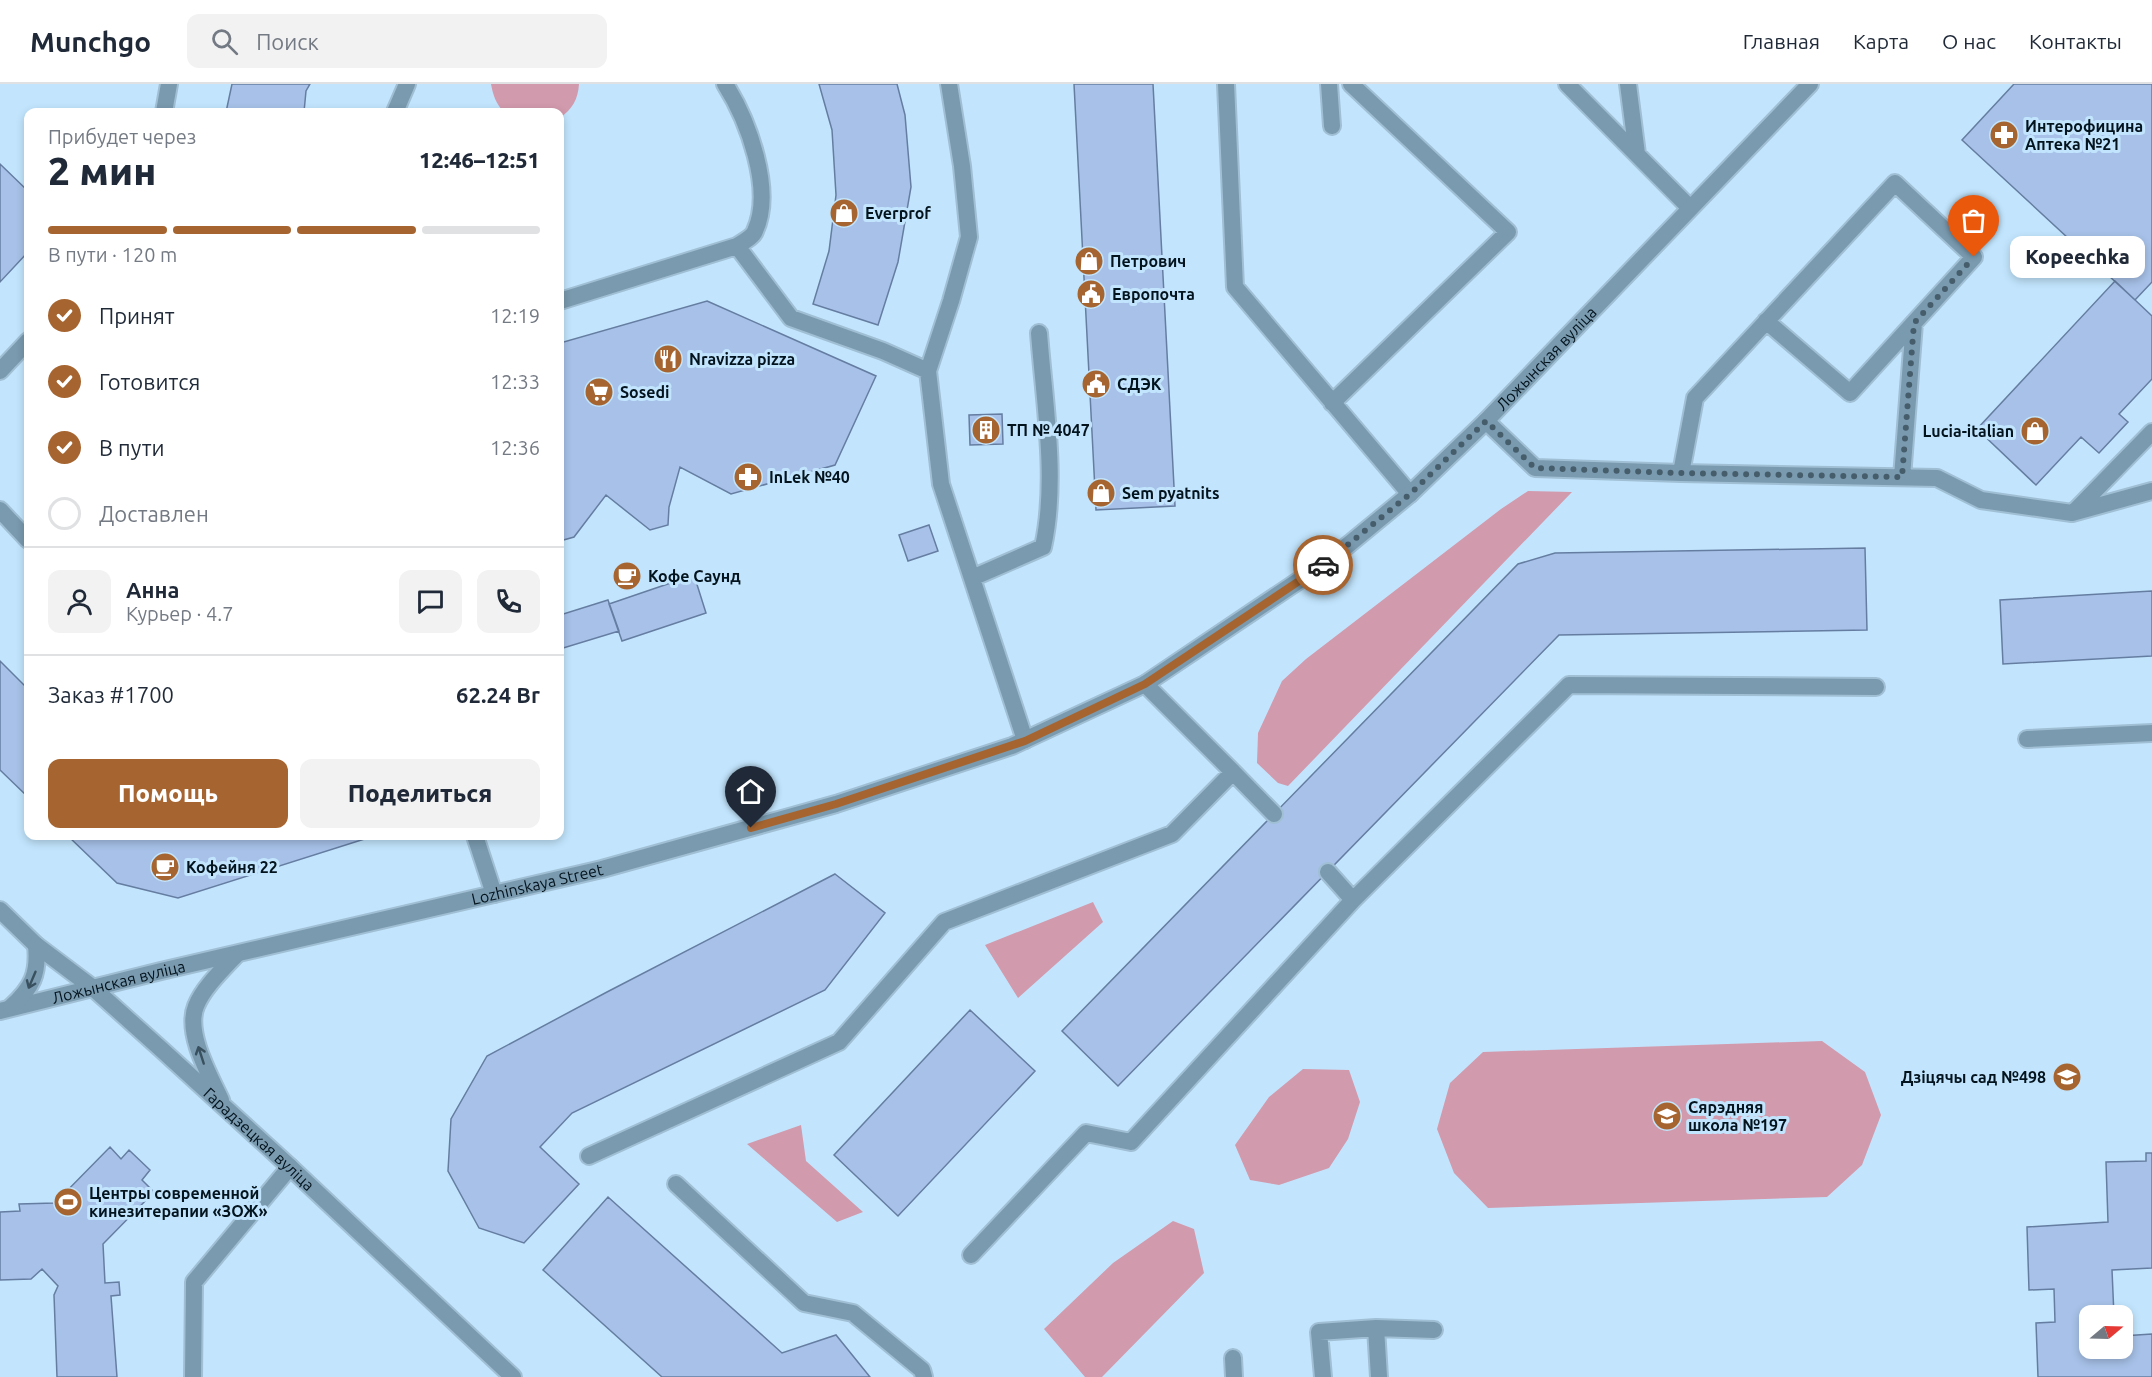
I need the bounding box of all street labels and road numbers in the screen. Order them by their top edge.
street label: Ложынская вуліца [1492,303,1600,414]
street label: Lozhinskaya Street [470,860,605,908]
street label: Ложынская вуліца [50,957,187,1007]
street label: Гарадзецкая вуліца [200,1084,318,1194]

